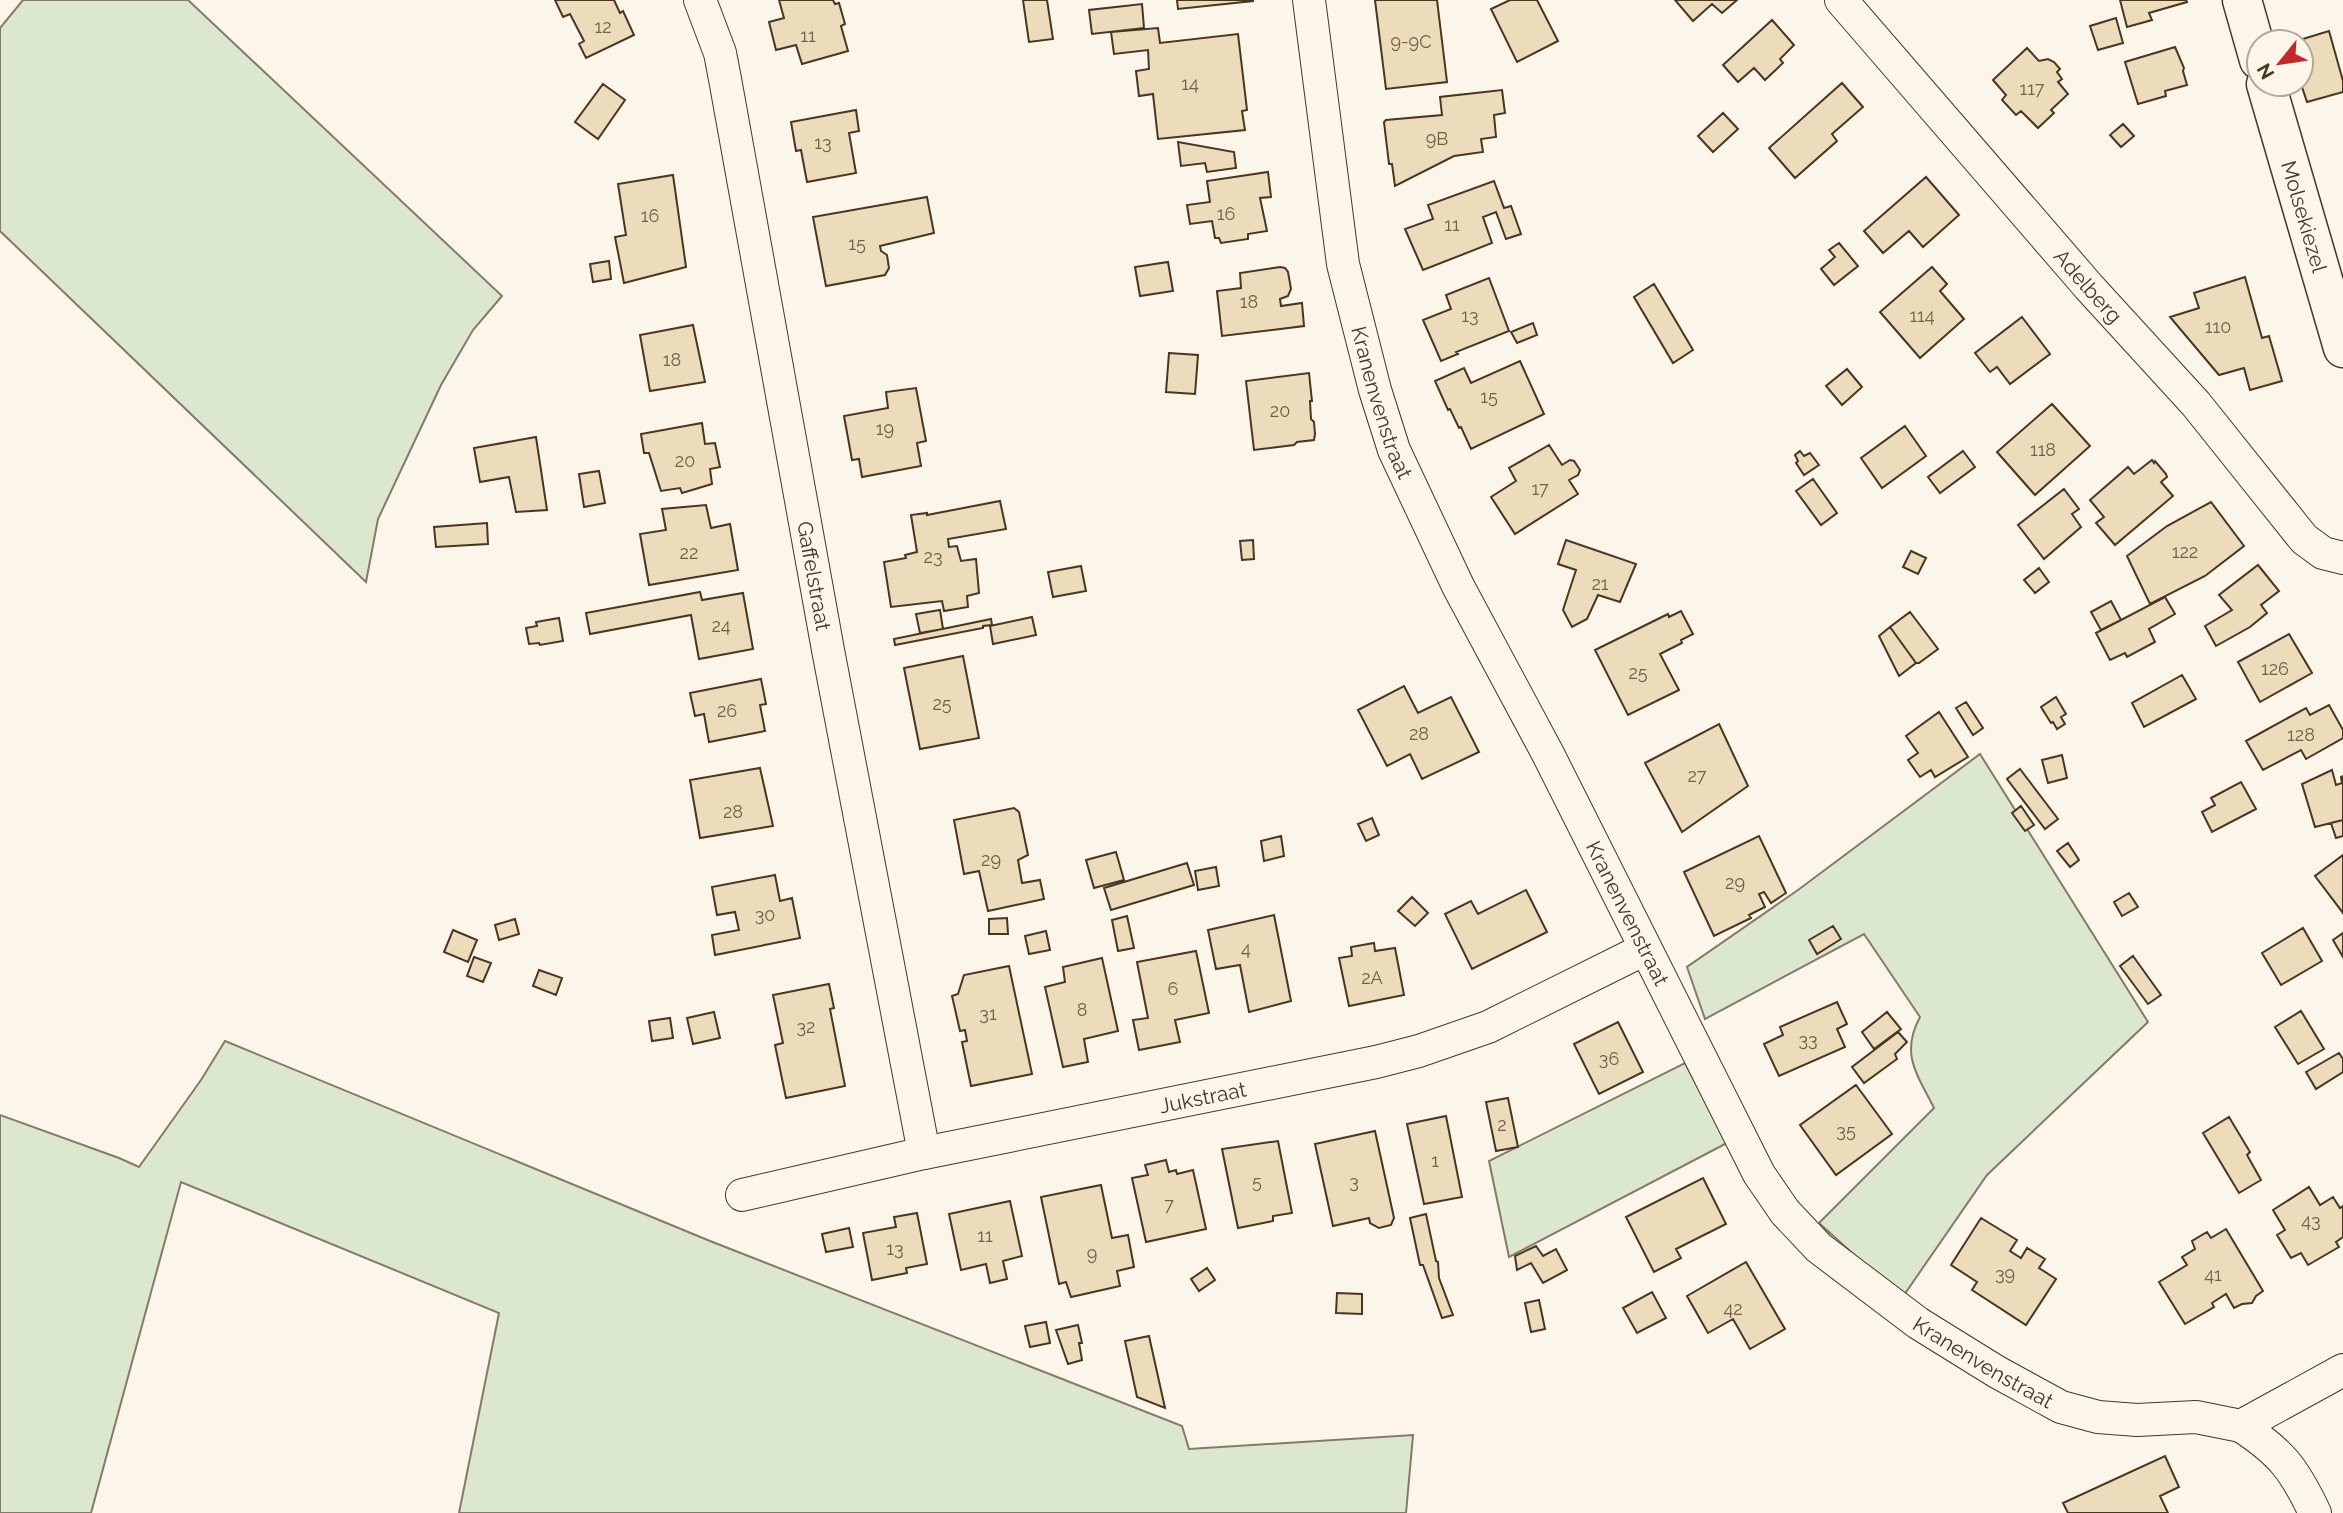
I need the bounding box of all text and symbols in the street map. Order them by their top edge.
house number: 12 [594,16,612,37]
house number: 11 [800,25,816,46]
north arrow [2245,28,2315,98]
house number: 9-9C [1390,31,1432,52]
text: N [2252,60,2278,83]
house number: 14 [1181,73,1199,94]
house number: 117 [2020,78,2045,99]
house number: 9B [1426,128,1448,149]
house number: 13 [814,132,832,153]
street label: Molsekiezel [2277,158,2333,275]
house number: 16 [1217,203,1235,224]
house number: 16 [641,205,659,226]
house number: 11 [1444,214,1460,235]
house number: 15 [848,233,866,254]
street label: Adelberg [2049,244,2128,328]
house number: 18 [1240,291,1258,312]
house number: 13 [1461,305,1479,326]
house number: 114 [1909,305,1935,326]
house number: 110 [2205,316,2231,337]
street label: Kranenvenstraat [1347,323,1418,483]
house number: 18 [663,349,681,370]
house number: 15 [1480,386,1498,407]
house number: 20 [1270,400,1290,421]
house number: 19 [876,418,894,439]
house number: 118 [2030,439,2056,460]
house number: 20 [675,450,695,471]
house number: 17 [1531,478,1549,499]
street label: Gaffelstraat [792,519,837,633]
house number: 122 [2172,541,2198,562]
house number: 22 [680,542,698,563]
house number: 23 [924,546,943,567]
house number: 21 [1591,573,1609,594]
house number: 24 [711,615,731,636]
house number: 126 [2261,658,2289,679]
house number: 25 [1628,662,1648,683]
house number: 25 [932,693,952,714]
house number: 26 [717,700,737,721]
house number: 28 [1409,723,1429,744]
house number: 128 [2287,724,2315,745]
house number: 27 [1687,765,1707,786]
house number: 28 [723,801,743,822]
street label: Kranenvenstraat [1581,837,1675,990]
house number: 29 [981,849,1001,870]
house number: 29 [1725,872,1745,893]
house number: 30 [755,904,775,925]
house number: 4 [1241,938,1251,959]
house number: 2A [1361,967,1383,988]
house number: 6 [1168,978,1179,999]
house number: 8 [1077,999,1087,1020]
house number: 31 [979,1003,997,1024]
house number: 32 [797,1016,816,1037]
house number: 33 [1798,1029,1818,1050]
house number: 36 [1599,1048,1619,1069]
street label: Jukstraat [1157,1076,1248,1118]
house number: 2 [1497,1114,1507,1135]
house number: 35 [1836,1120,1856,1141]
house number: 1 [1431,1150,1439,1171]
house number: 5 [1252,1171,1262,1192]
house number: 3 [1349,1171,1359,1192]
house number: 7 [1164,1194,1174,1215]
house number: 43 [2301,1210,2321,1231]
house number: 11 [977,1225,993,1246]
house number: 13 [886,1238,904,1259]
house number: 9 [1087,1243,1097,1264]
house number: 39 [1995,1263,2015,1284]
house number: 41 [2204,1264,2222,1285]
house number: 42 [1723,1298,1743,1319]
street label: Kranenvenstraat [1909,1311,2058,1413]

